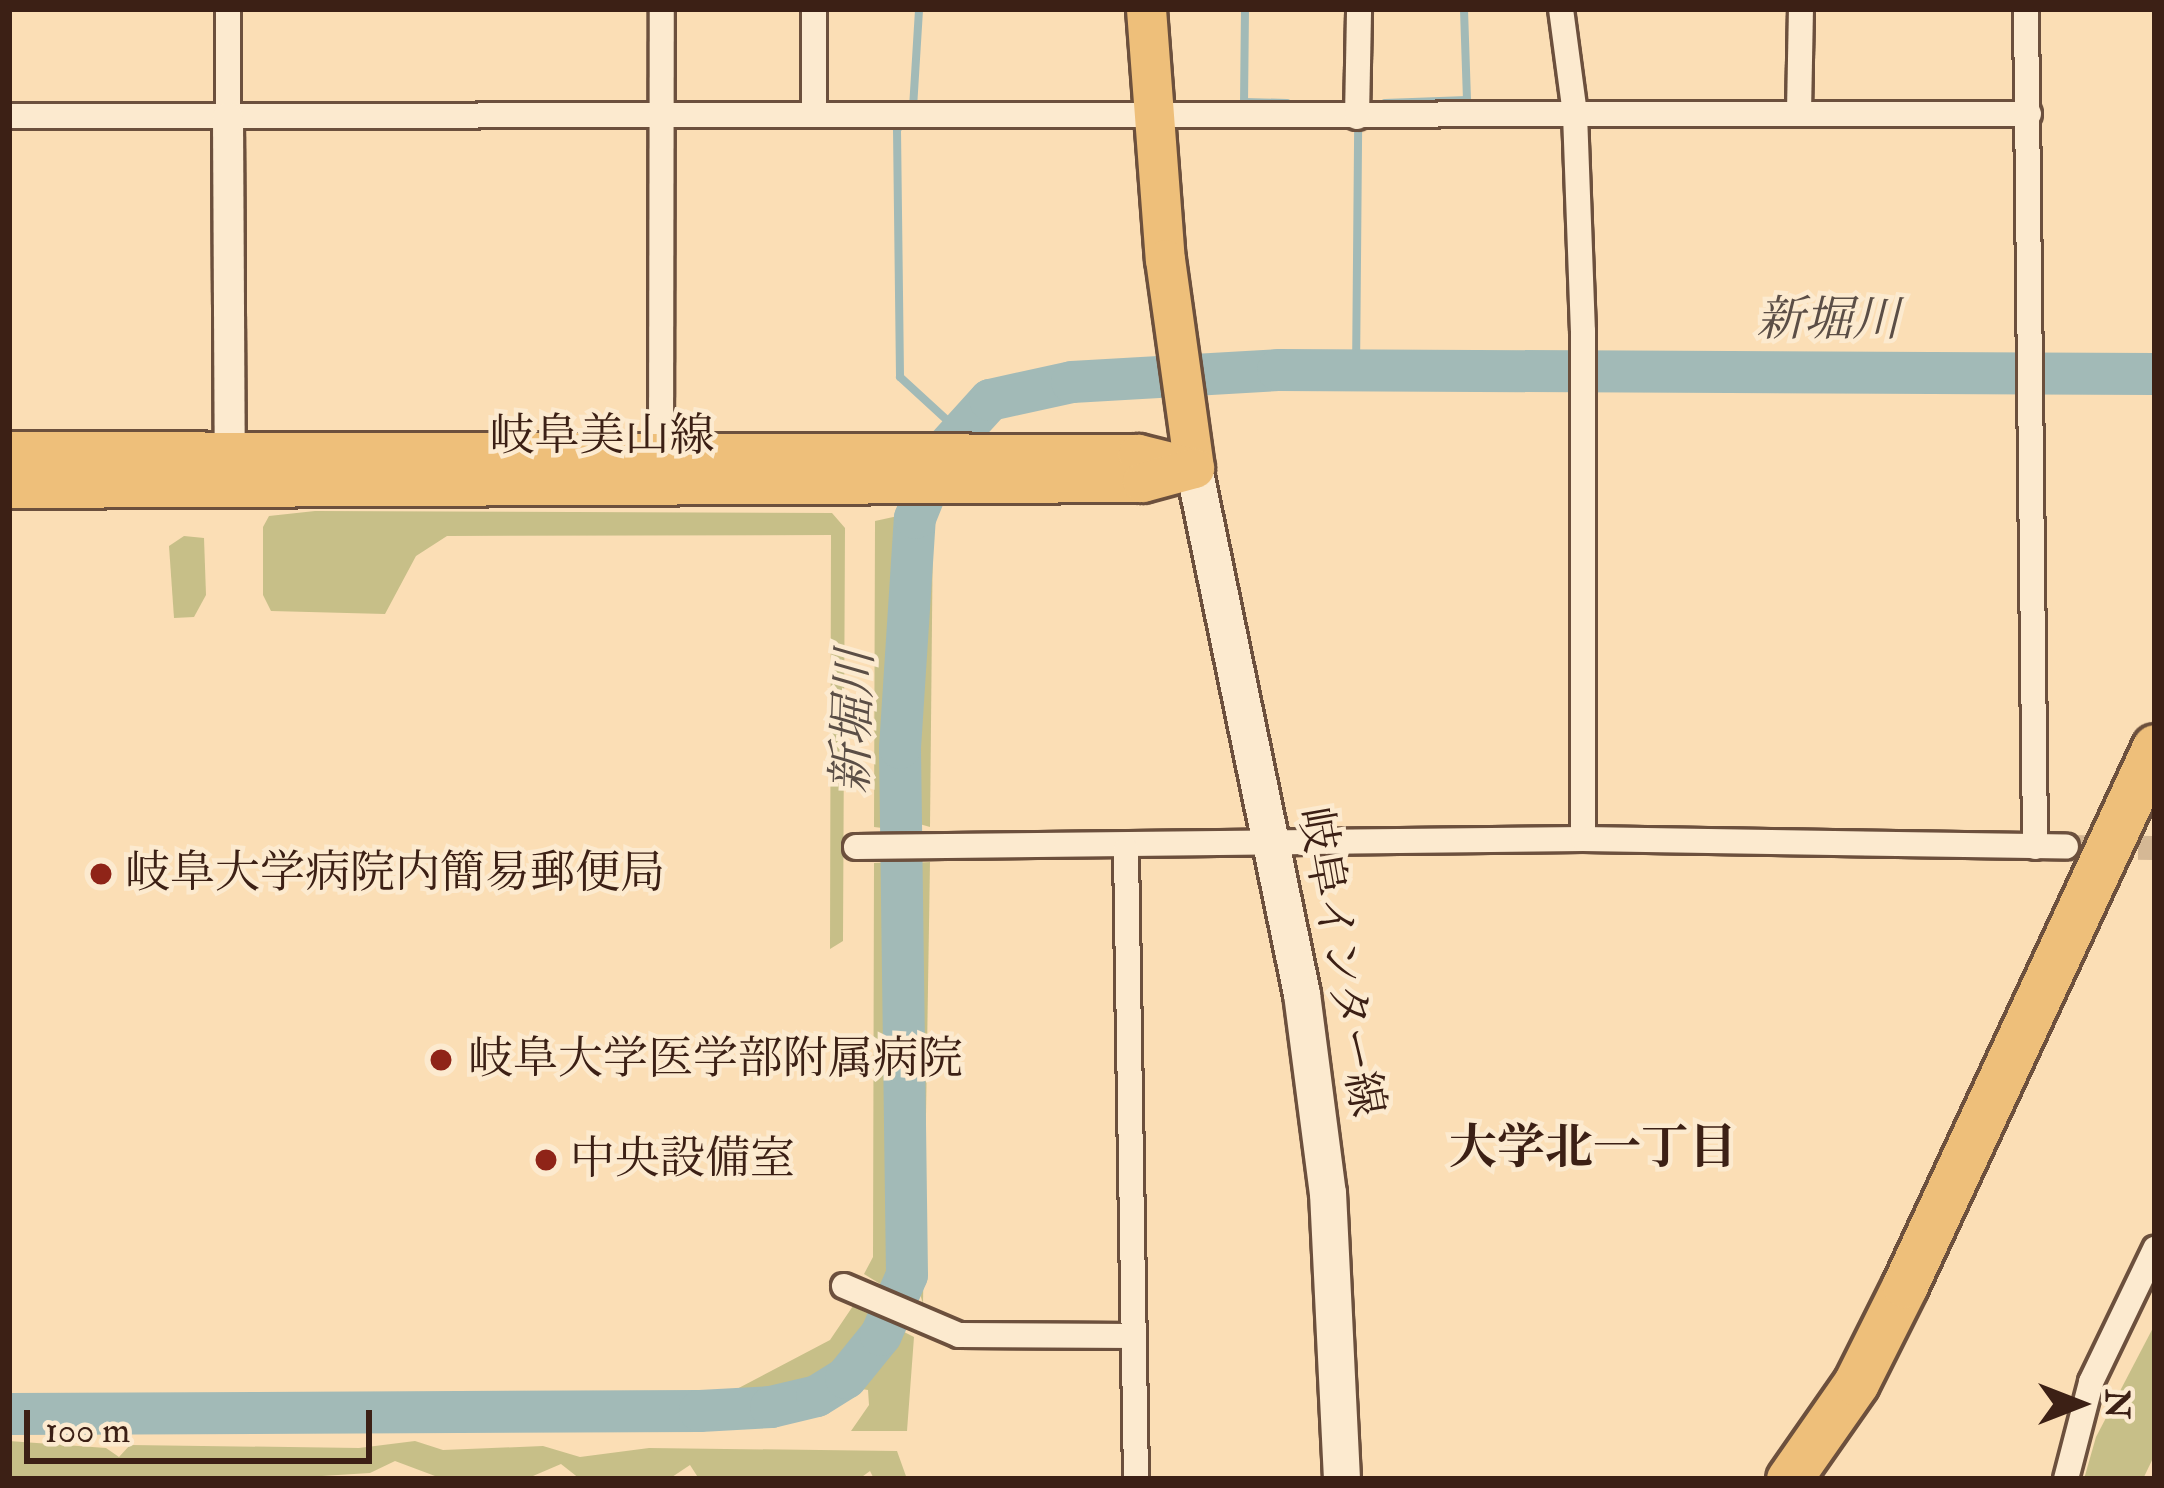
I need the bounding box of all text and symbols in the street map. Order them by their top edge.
water label: 新堀川 [1756,292,1900,350]
street label: 岐阜美山線 [490,410,714,464]
water label: 新堀川 [823,649,885,795]
street label: 岐阜インター線 [1286,802,1394,1122]
place label: 岐阜大学病院内簡易郵便局 [125,847,665,901]
marker: 岐阜大学病院内簡易郵便局 [88,861,114,887]
place label: 岐阜大学医学部附属病院 [468,1033,963,1087]
marker: 岐阜大学医学部附属病院 [425,1044,457,1076]
district label: 大学北一丁目 [1449,1120,1737,1178]
place label: 中央設備室 [570,1133,795,1187]
marker: 中央設備室 [533,1147,559,1173]
north arrow [2020,1344,2140,1464]
scale bar [30,1386,378,1460]
text: N [2096,1389,2137,1419]
text: 100 m [45,1408,130,1453]

